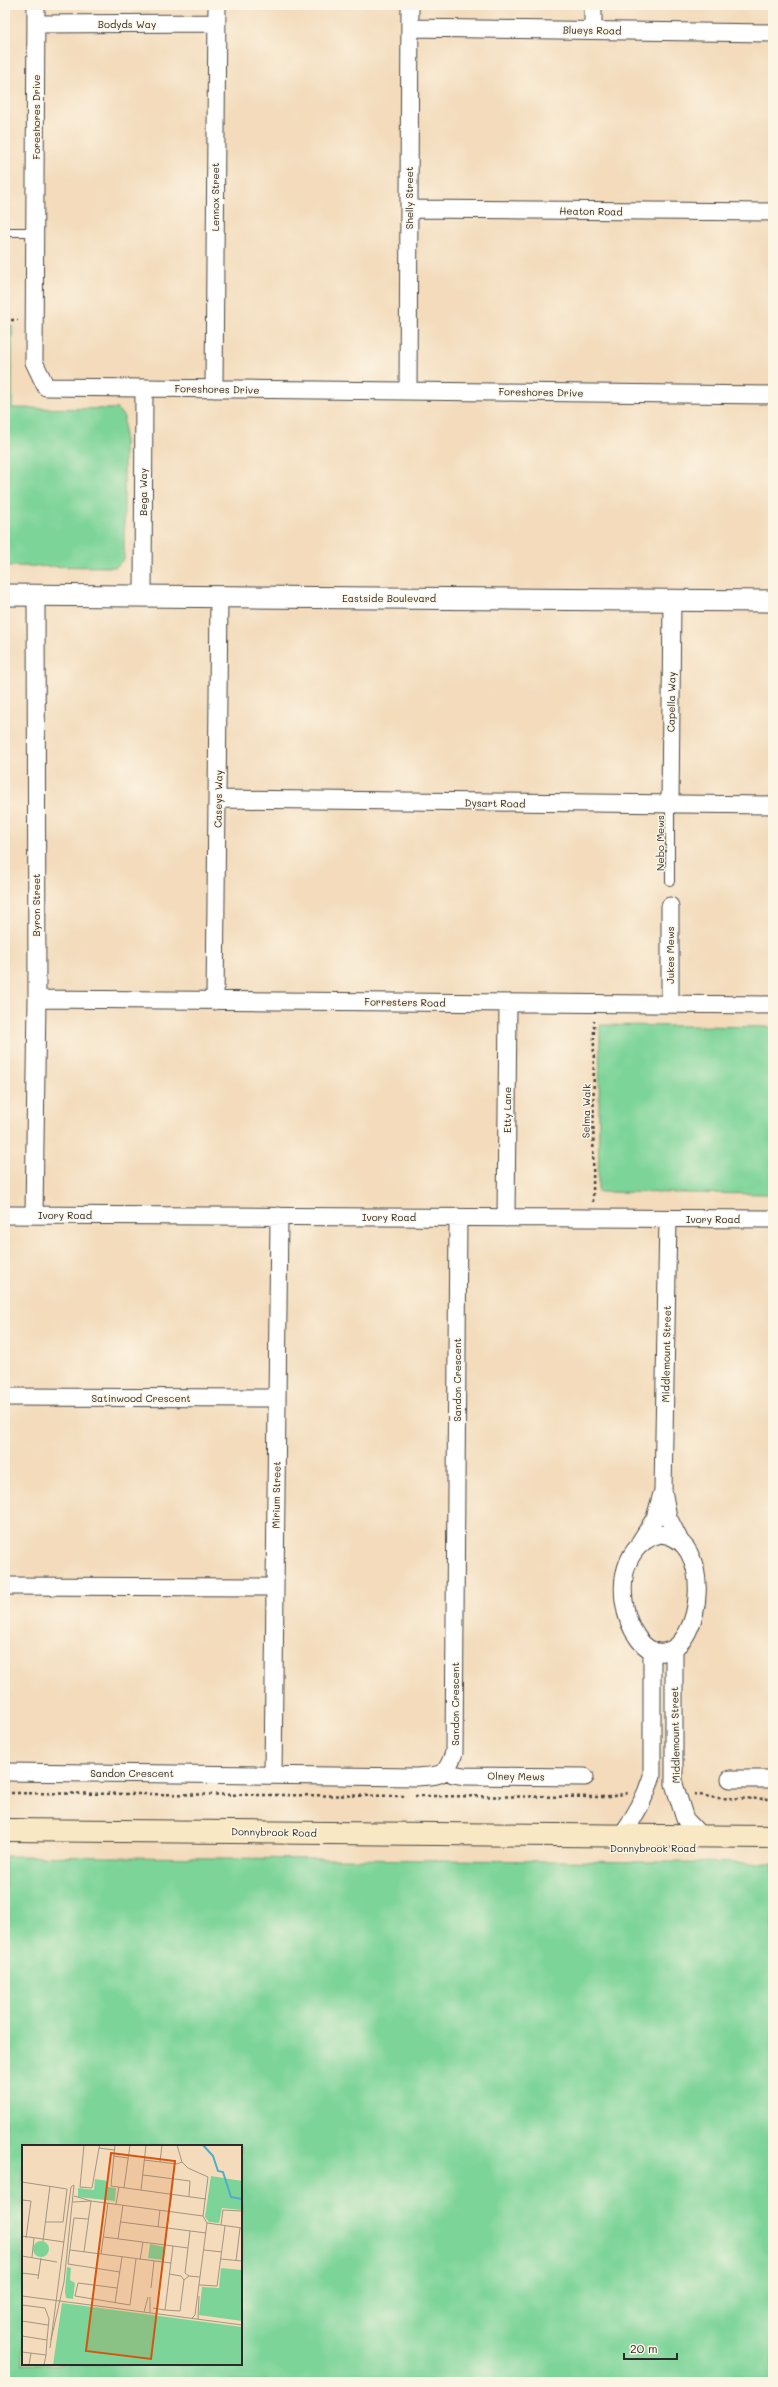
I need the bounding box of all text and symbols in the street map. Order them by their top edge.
street label: Bodyds Way [98,17,156,31]
street label: Blueys Road [563,22,621,38]
street label: Foreshores Drive [29,75,43,159]
street label: Lennox Street [208,163,222,231]
street label: Shelly Street [402,167,416,229]
street label: Heaton Road [559,203,623,219]
street label: Foreshores Drive [174,381,260,397]
street label: Foreshores Drive [498,384,584,400]
street label: Bega Way [136,468,150,516]
street label: Eastside Boulevard [342,591,436,605]
street label: Capella Way [663,672,679,732]
street label: Caseys Way [210,770,226,828]
street label: Dysart Road [465,795,525,811]
street label: Nebo Mews [653,815,667,871]
street label: Byron Street [29,874,43,936]
street label: Jukes Mews [663,926,677,984]
street label: Forresters Road [364,994,446,1010]
street label: Selma Walk [579,1084,593,1138]
street label: Etty Lane [500,1087,514,1133]
street label: Ivory Road [38,1208,92,1222]
street label: Ivory Road [362,1210,416,1224]
street label: Ivory Road [686,1212,740,1226]
street label: Middlemount Street [658,1306,674,1402]
street label: Sandon Crescent [450,1338,464,1422]
street label: Satinwood Crescent [91,1391,191,1405]
street label: Mirium Street [268,1461,284,1529]
street label: Sandon Crescent [448,1662,462,1746]
street label: Middlemount Street [667,1687,683,1783]
street label: Sandon Crescent [90,1766,174,1780]
street label: Olney Mews [487,1769,545,1784]
street label: Donnybrook Road [231,1824,317,1840]
street label: Donnybrook Road [610,1841,696,1855]
inset map [22,2145,242,2365]
scale bar [624,2335,677,2361]
text: 20 m [630,2340,658,2356]

